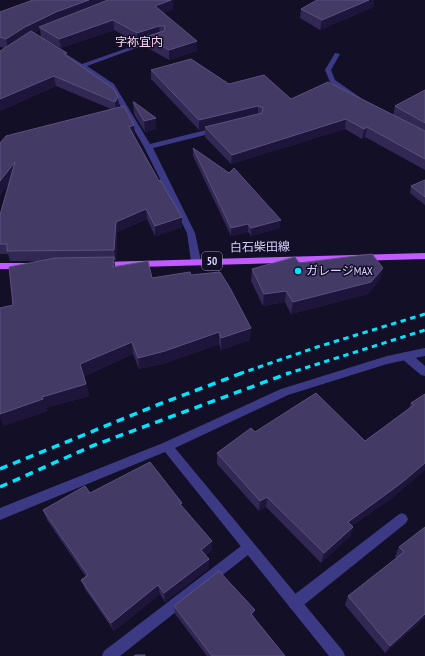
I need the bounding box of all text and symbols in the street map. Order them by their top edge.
district label: 字祢宜内 [115,34,163,49]
street label: 白石柴田線 [230,238,290,255]
road number: 50 [202,252,222,270]
place label: ガレージMAX [306,263,373,278]
marker: ガレージMAX [293,266,303,276]

